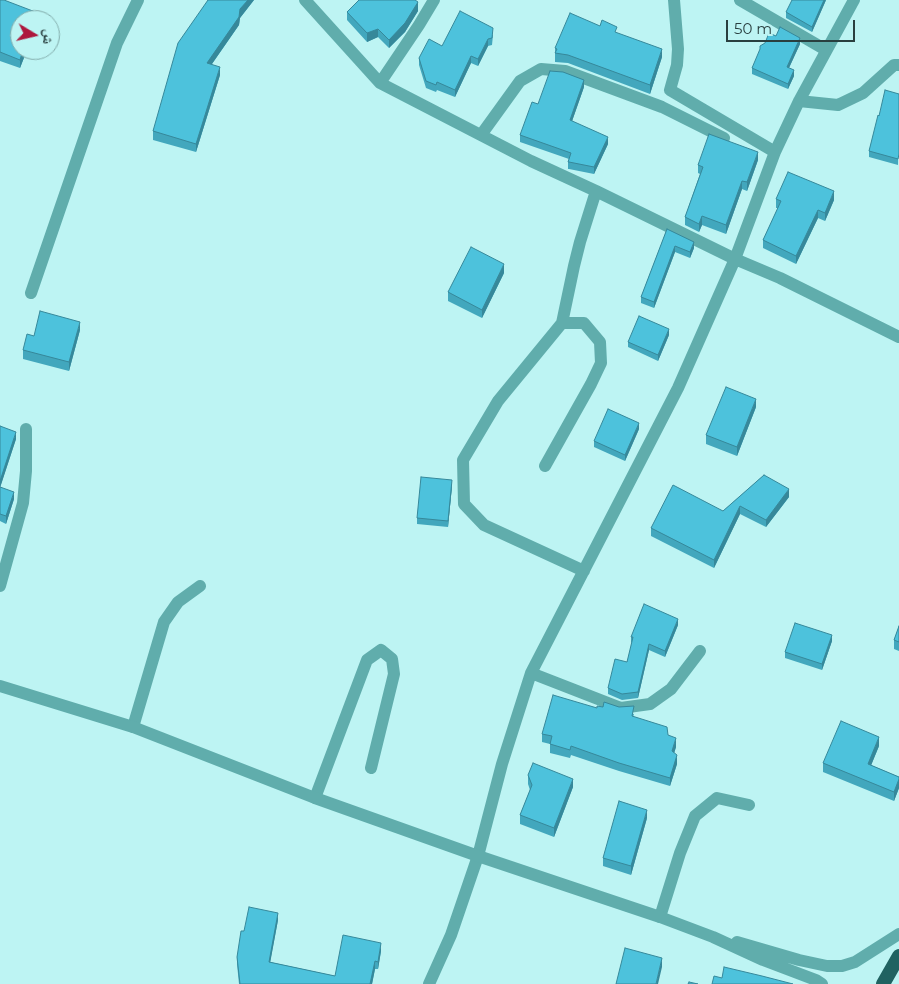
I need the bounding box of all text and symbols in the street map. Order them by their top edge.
north arrow [10,10,60,60]
scale bar [729,10,858,42]
text: 50 m [734,19,772,38]
text: ش [39,28,59,46]

